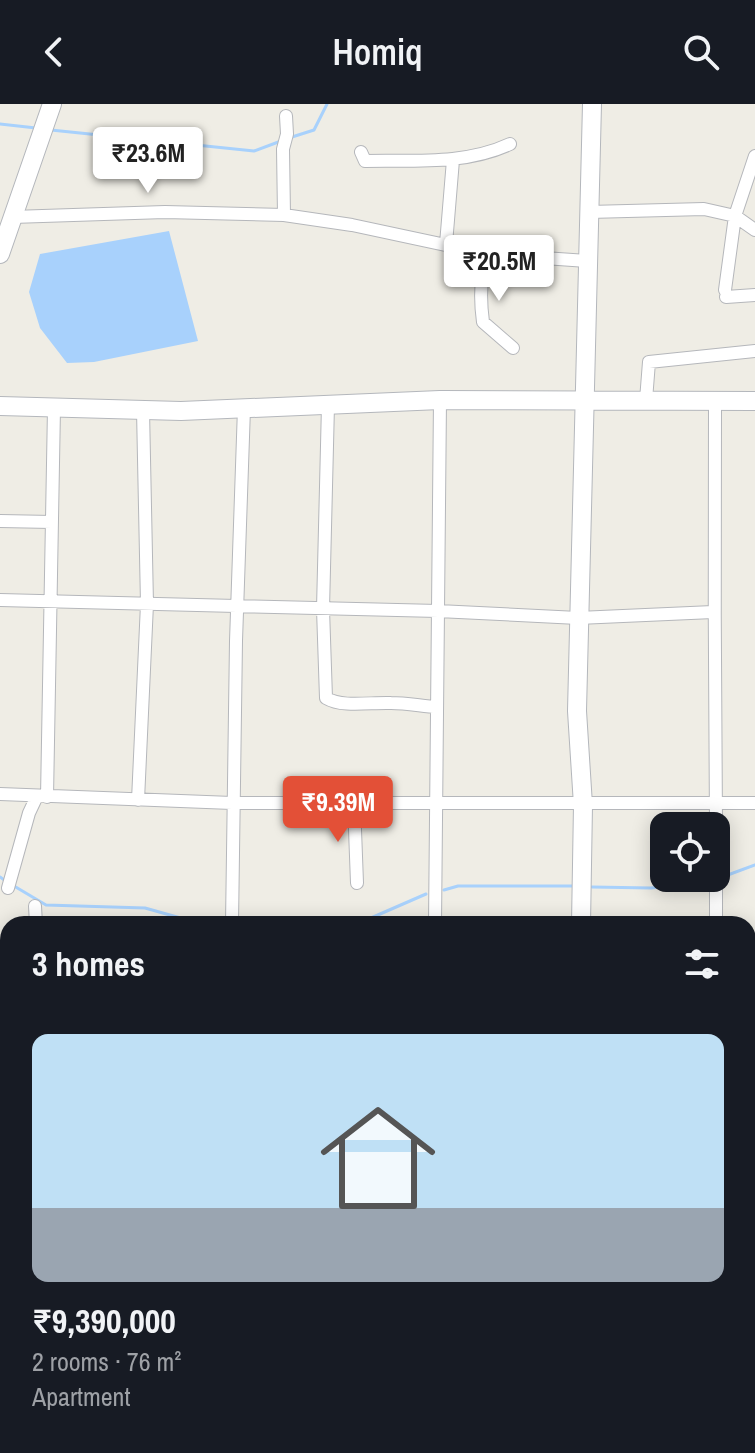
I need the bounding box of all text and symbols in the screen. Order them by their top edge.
text: Homiq [332,28,423,76]
icon: back [32,30,76,74]
icon: search [679,30,723,74]
pin: ₹23.6M [83,127,213,195]
text: ₹23.6M [111,135,185,170]
pin: ₹20.5M [434,235,564,303]
text: ₹20.5M [462,243,536,278]
pin: ₹9.39M [273,776,403,844]
text: ₹9.39M [301,784,375,819]
map controls [650,812,730,892]
button: locate [650,812,730,892]
text: 3 homes [32,941,145,987]
icon: filters [680,942,724,986]
icon: home [306,1086,450,1230]
text: ₹9,390,000 [32,1298,176,1344]
text: 2 rooms · 76 m² [32,1344,181,1379]
text: Apartment [32,1379,130,1414]

